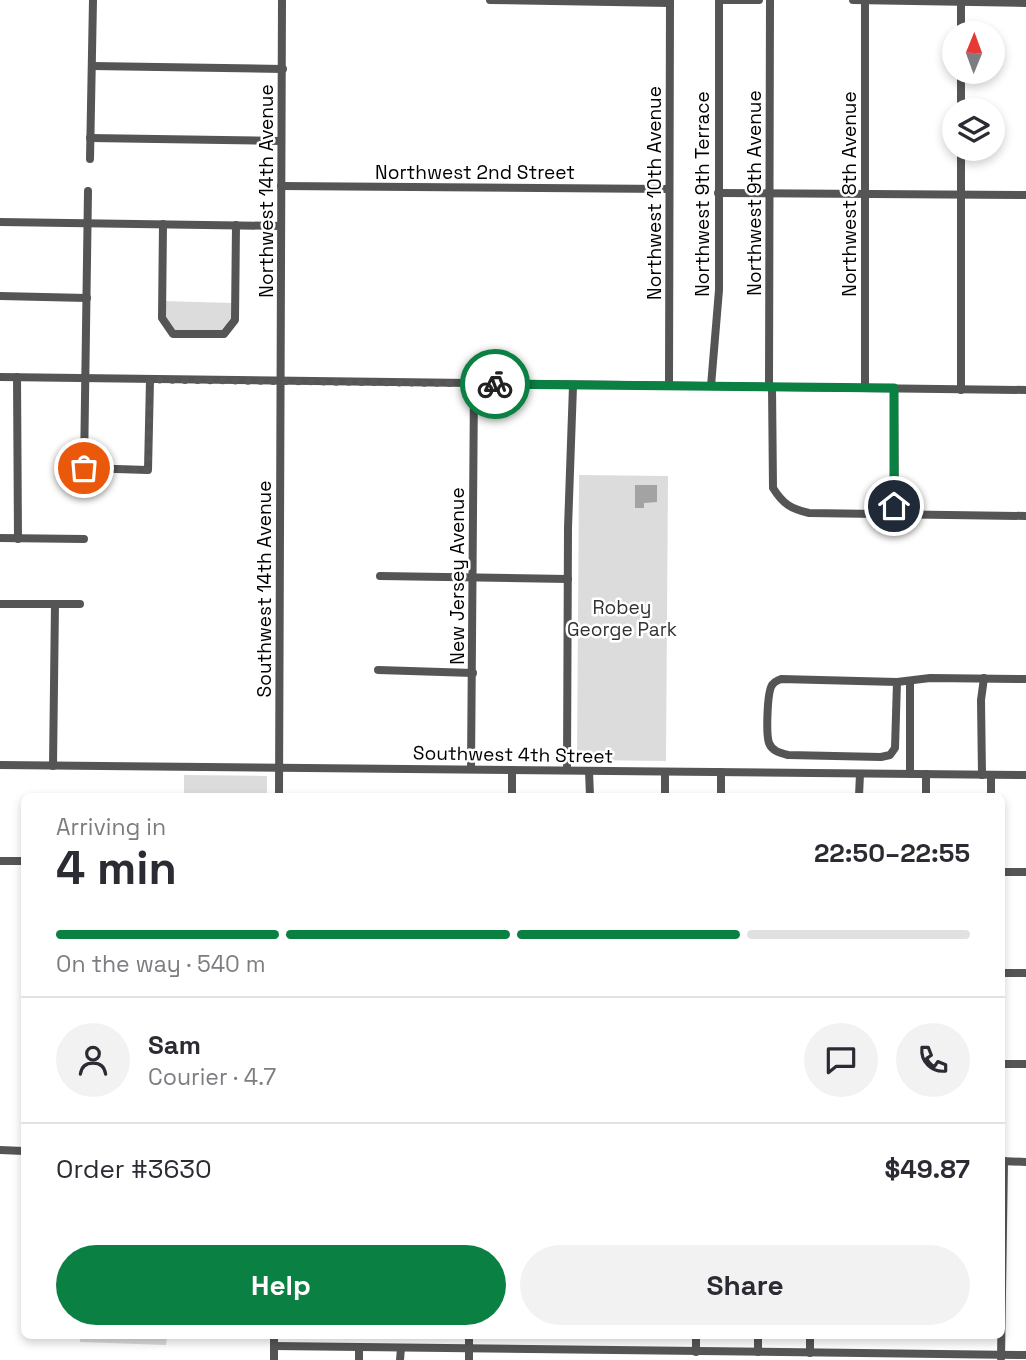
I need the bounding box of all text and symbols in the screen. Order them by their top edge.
north arrow [942,21,1004,84]
map controls [942,21,1005,161]
street label: Northwest 14th Avenue [254,84,279,298]
street label: Northwest 10th Avenue [642,86,667,300]
street label: Northwest 9th Avenue [742,90,767,296]
street label: Northwest 9th Terrace [690,91,715,297]
street label: Northwest 8th Avenue [837,91,862,297]
button: layers [942,98,1005,161]
street label: Northwest 2nd Street [375,160,575,185]
courier [460,349,530,419]
icon: bike [476,365,514,403]
pin [54,438,114,498]
icon: bag [65,449,103,487]
pin [864,476,924,536]
street label: Southwest 14th Avenue [252,481,277,697]
street label: New Jersey Avenue [445,487,470,665]
icon: home [875,487,913,525]
park label: Robey George Park [567,595,677,642]
street label: Southwest 4th Street [413,740,613,769]
text: Arriving in [56,812,166,842]
text: 22:50–22:55 [814,836,970,870]
text: 4 min [56,839,177,897]
text: On the way · 540 m [56,949,266,979]
button: person [56,1023,130,1097]
button: chat [804,1023,878,1097]
button: phone [896,1023,970,1097]
text: Sam [148,1028,201,1062]
text: Courier · 4.7 [148,1062,276,1092]
text: Order #3630 [56,1152,212,1186]
text: $49.87 [884,1152,970,1186]
button: Help [56,1245,506,1325]
button: Share [520,1245,970,1325]

